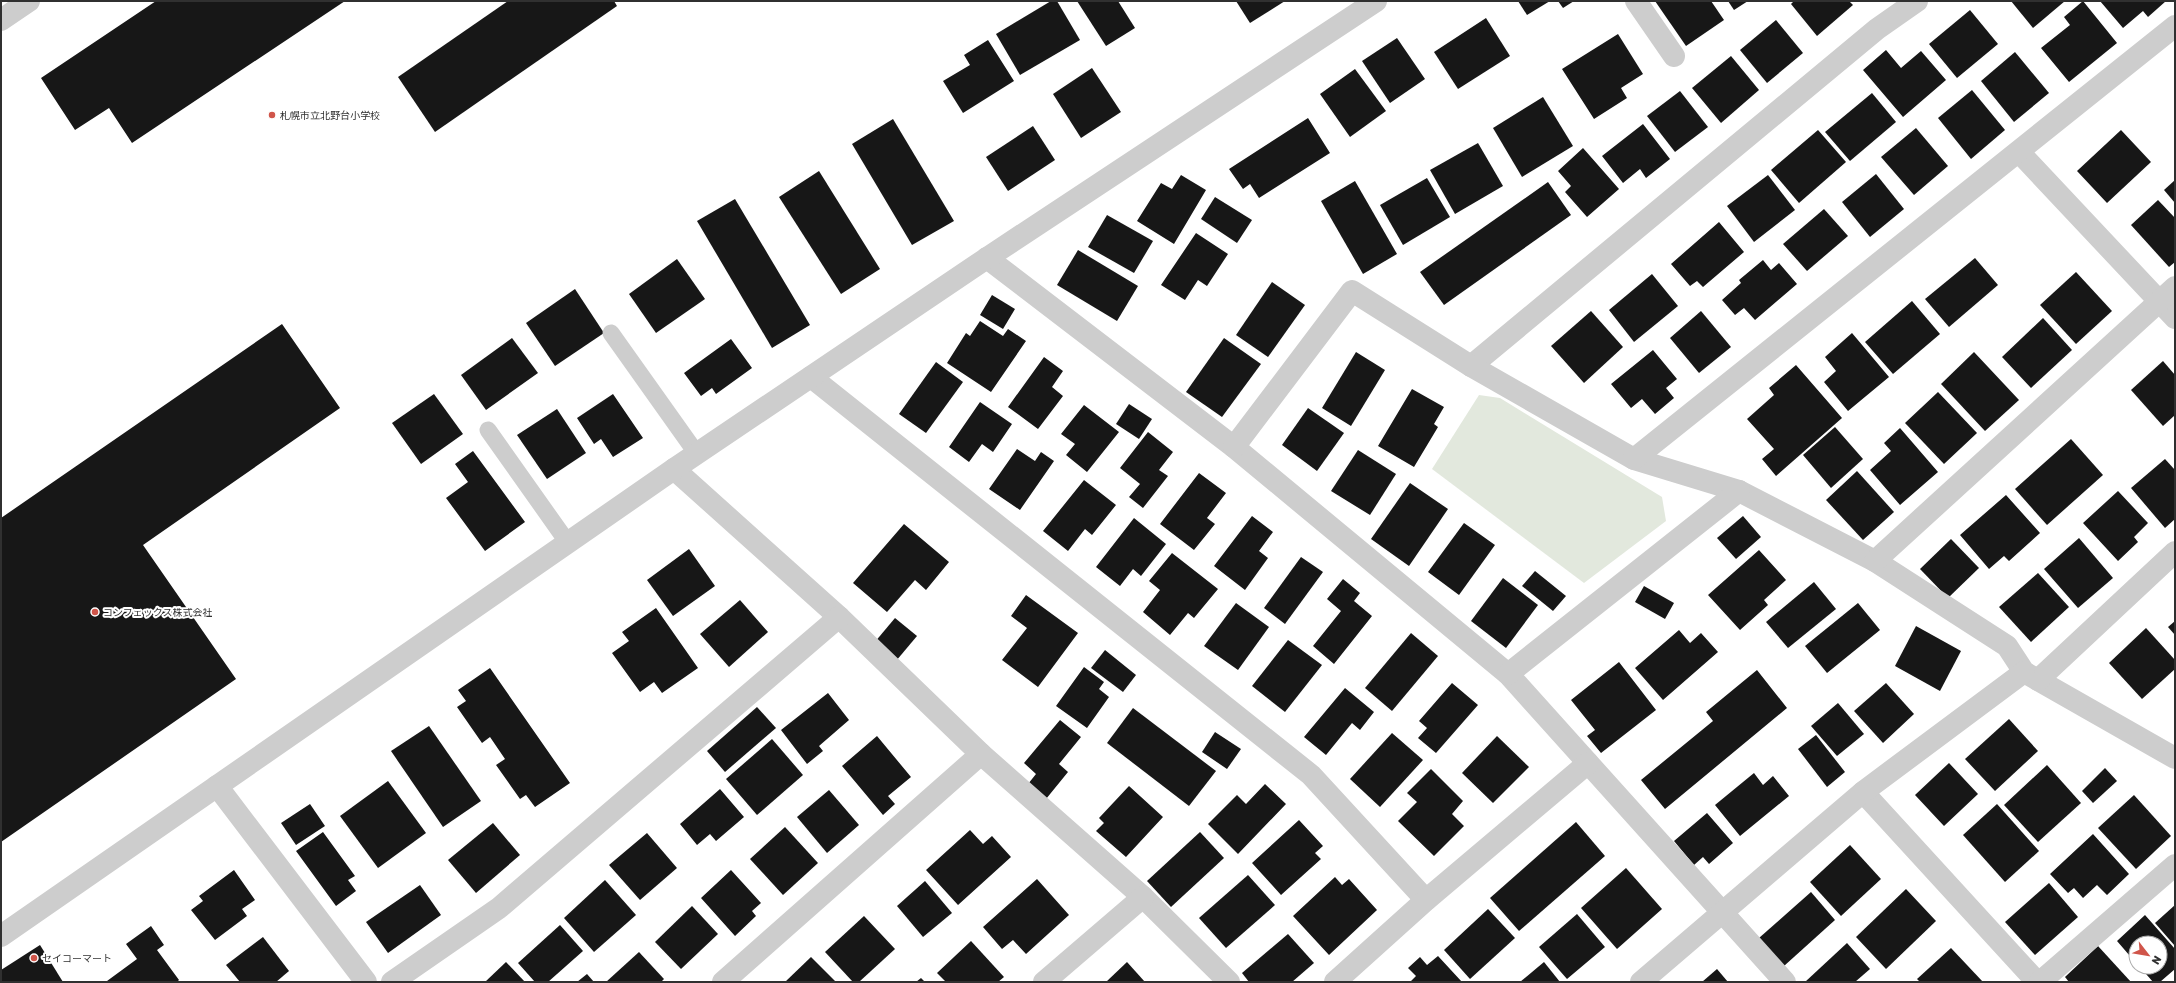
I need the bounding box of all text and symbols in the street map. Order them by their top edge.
marker: 札幌市立北野台小学校 [267,110,277,120]
place label: 札幌市立北野台小学校 [280,110,380,122]
marker: コンフェックス株式会社 [90,607,100,617]
place label: コンフェックス株式会社 [103,607,212,619]
north arrow [2128,935,2168,975]
marker: セイコーマート [29,953,39,963]
place label: セイコーマート [42,953,112,965]
text: N [2148,953,2164,967]

